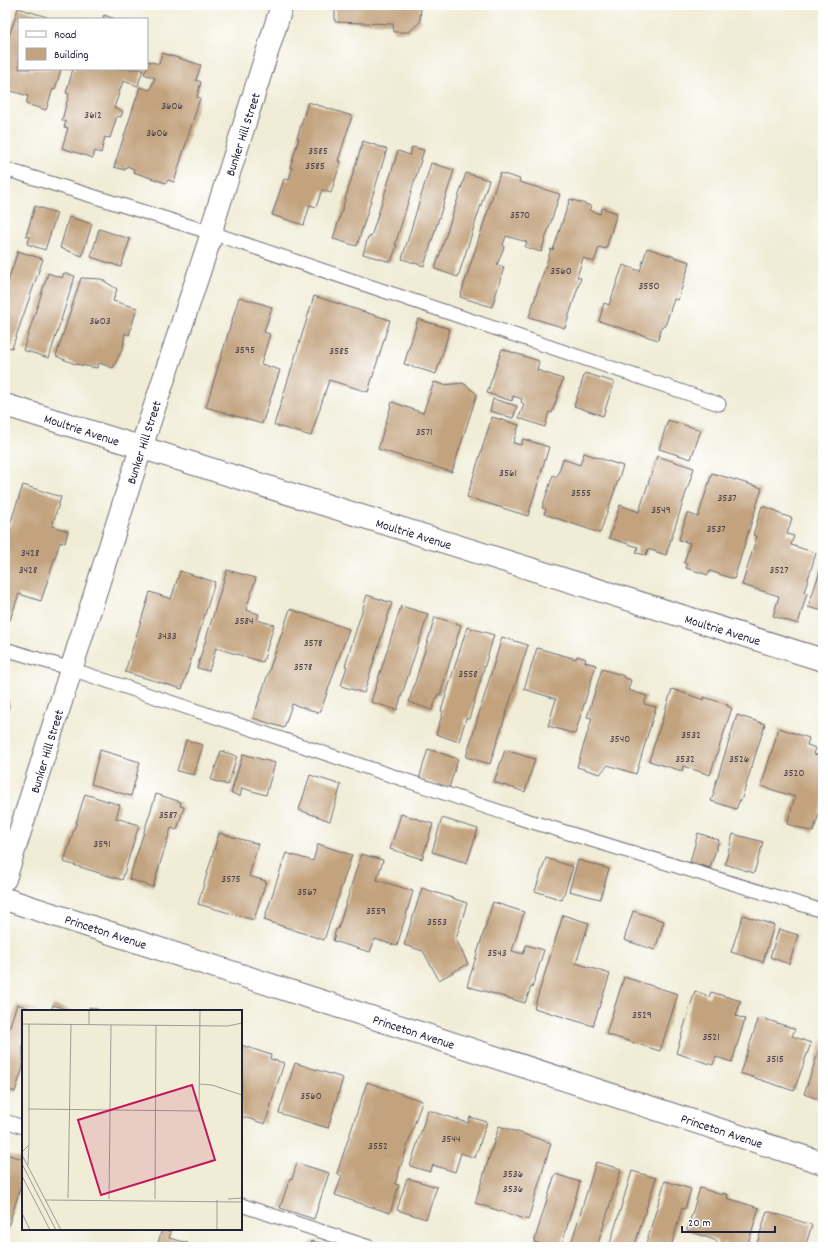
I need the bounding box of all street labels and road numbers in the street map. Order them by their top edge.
street label: Bunker Hill Street [222,91,267,179]
street label: Bunker Hill Street [123,399,168,487]
street label: Moultrie Avenue [41,410,122,453]
street label: Moultrie Avenue [373,515,454,556]
street label: Moultrie Avenue [682,611,763,652]
street label: Bunker Hill Street [27,707,70,796]
street label: Princeton Avenue [62,911,149,956]
street label: Princeton Avenue [370,1011,457,1056]
street label: Princeton Avenue [678,1110,765,1155]

